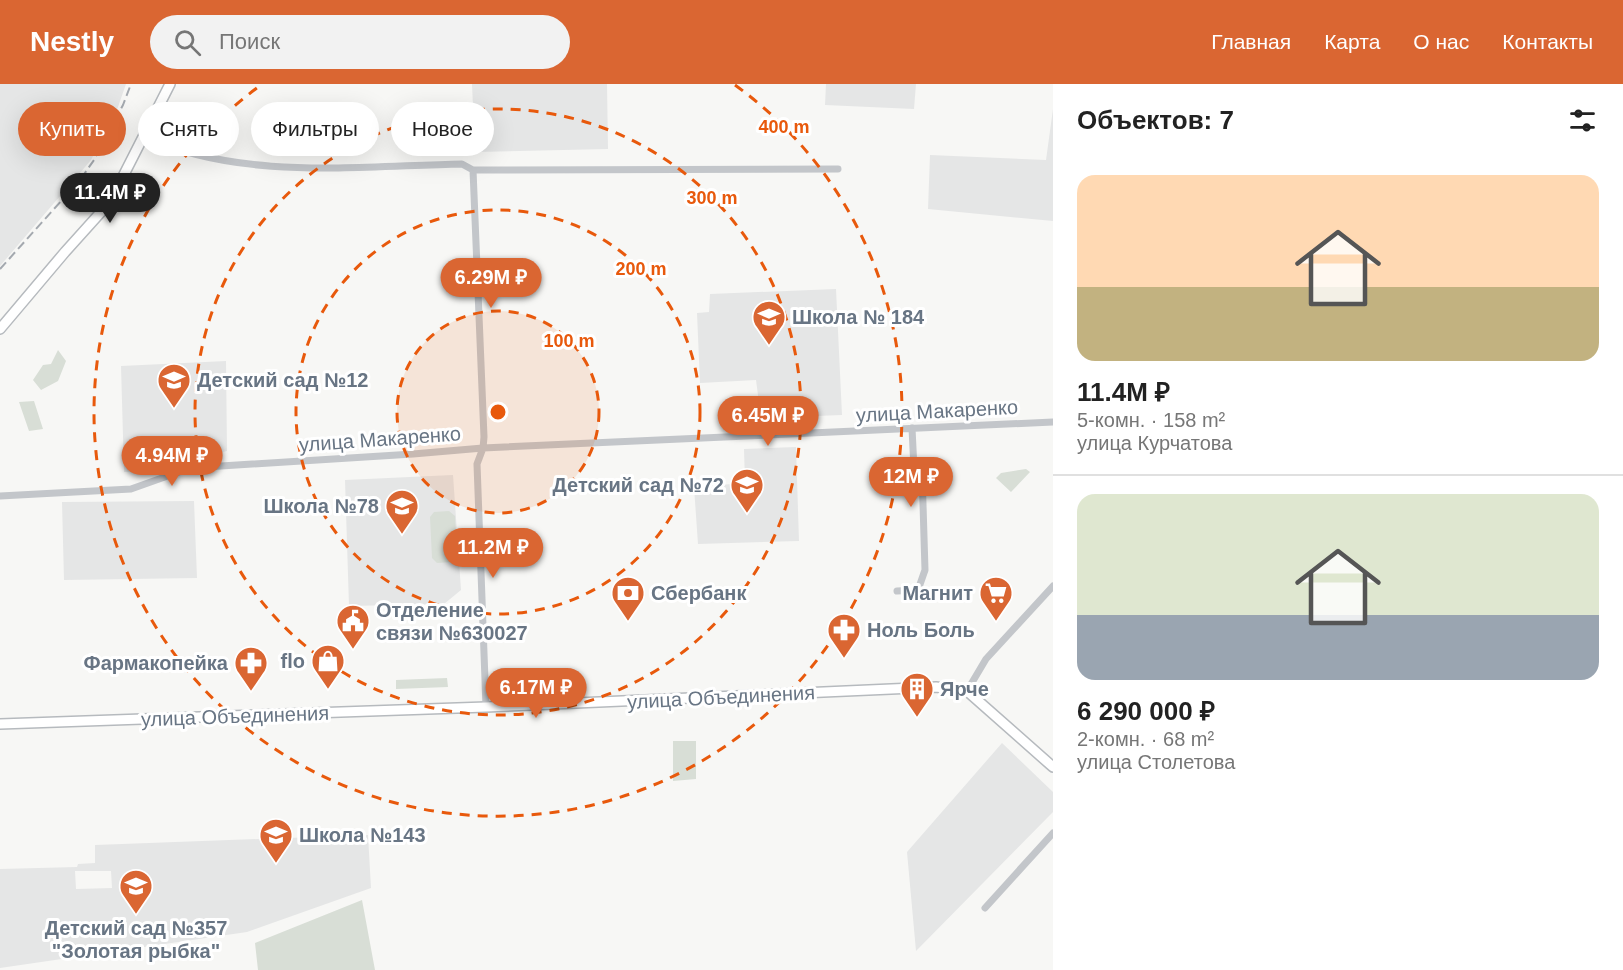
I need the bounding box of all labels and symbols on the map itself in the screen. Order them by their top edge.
text: 400 m [758,117,810,137]
pin: 11.4M ₽ [55,173,165,224]
text: 300 m [686,188,738,208]
pin: 6.29M ₽ [436,258,546,309]
text: 200 m [615,259,667,279]
school or university icon: Школа № 184 [751,299,787,346]
place label: Школа № 184 [792,306,925,328]
text: 100 m [543,331,595,351]
school or university icon: Детский сад №12 [156,362,192,409]
place label: Детский сад №12 [197,369,368,391]
pin: 6.45M ₽ [713,396,823,447]
street label: улица Макаренко [855,396,1019,426]
centre of rings [488,402,508,422]
street label: улица Макаренко [298,422,462,456]
pin: 4.94M ₽ [117,436,227,487]
pin: 12M ₽ [869,457,953,508]
school or university icon: Детский сад №72 [729,467,765,514]
place label: Детский сад №72 [553,474,724,496]
school or university icon: Школа №78 [384,488,420,535]
place label: Школа №78 [264,495,379,517]
pin: 11.2M ₽ [438,528,548,579]
bank icon: Сбербанк [610,575,646,622]
supermarket icon: Магнит [978,575,1014,622]
place label: Сбербанк [651,582,747,604]
place label: Магнит [902,582,973,604]
place label: Отделение связи №630027 [376,599,528,644]
public building icon: Отделение связи №630027 [335,603,371,650]
pharmacy icon: Ноль Боль [826,612,862,659]
place label: Ноль Боль [867,619,975,641]
shop icon: flo [310,643,346,690]
pharmacy icon: Фармакопейка [233,645,269,692]
place label: flo [281,650,305,672]
place label: Фармакопейка [84,652,229,674]
pin: 6.17M ₽ [481,668,591,719]
building icon: Ярче [899,671,935,718]
place label: Ярче [940,678,989,700]
street label: улица Объединения [626,681,816,713]
street label: улица Объединения [141,702,329,730]
school or university icon: Школа №143 [258,817,294,864]
place label: Школа №143 [299,824,426,846]
school or university icon: Детский сад №357 "Золотая рыбка" [118,868,154,915]
place label: Детский сад №357 "Золотая рыбка" [45,917,227,962]

